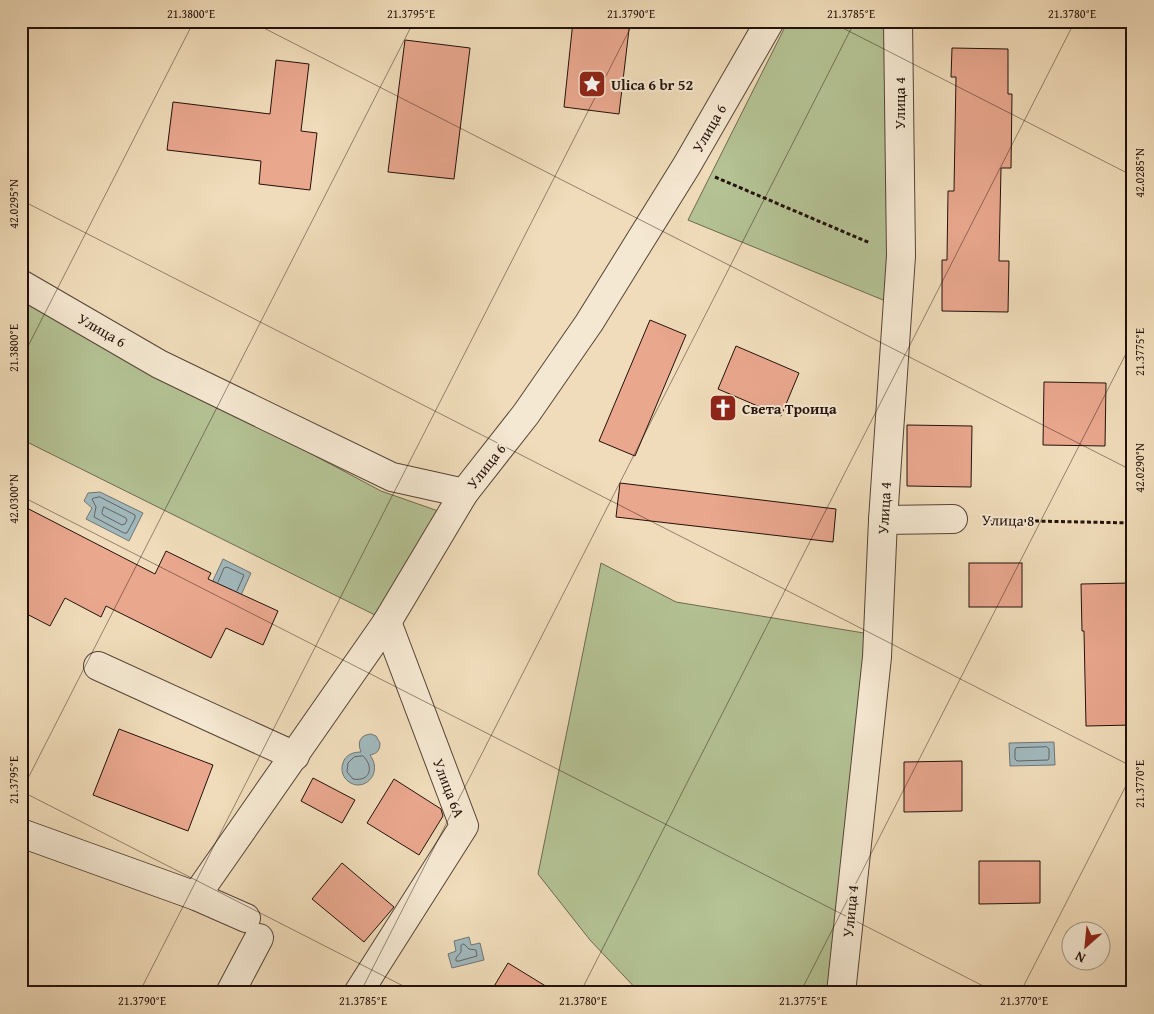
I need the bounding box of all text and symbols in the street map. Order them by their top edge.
text: 21.3800°E [167,5,215,22]
text: 21.3795°E [387,5,435,22]
text: 21.3790°E [607,5,655,22]
text: 21.3785°E [827,5,875,22]
text: 21.3780°E [1048,5,1096,22]
place icon: Ulica 6 br 52 [577,69,607,99]
place label: Ulica 6 br 52 [611,74,693,95]
street label: Улица 4 [889,77,910,129]
street label: Улица 6 [687,100,731,156]
text: 42.0285°N [1131,148,1148,198]
text: 42.0295°N [5,179,22,229]
street label: Улица 6 [74,308,130,352]
text: 21.3800°E [5,324,22,372]
text: 21.3775°E [1131,328,1148,376]
church icon: Света Троица [708,393,738,423]
place label: Света Троица [742,398,837,419]
street label: Улица 6 [462,439,510,493]
text: 42.0290°N [1131,443,1148,493]
text: 42.0300°N [5,474,22,524]
street label: Улица 4 [872,481,896,535]
street label: Улица 8 [982,509,1034,531]
street label: Улица 6A [428,755,470,821]
text: 21.3795°E [5,756,22,804]
text: 21.3770°E [1131,760,1148,808]
street label: Улица 4 [837,884,863,938]
north arrow [1062,922,1112,972]
text: N [1071,946,1089,969]
text: 21.3790°E [118,992,166,1009]
text: 21.3785°E [339,992,387,1009]
text: 21.3780°E [559,992,607,1009]
text: 21.3775°E [779,992,827,1009]
text: 21.3770°E [1000,992,1048,1009]

